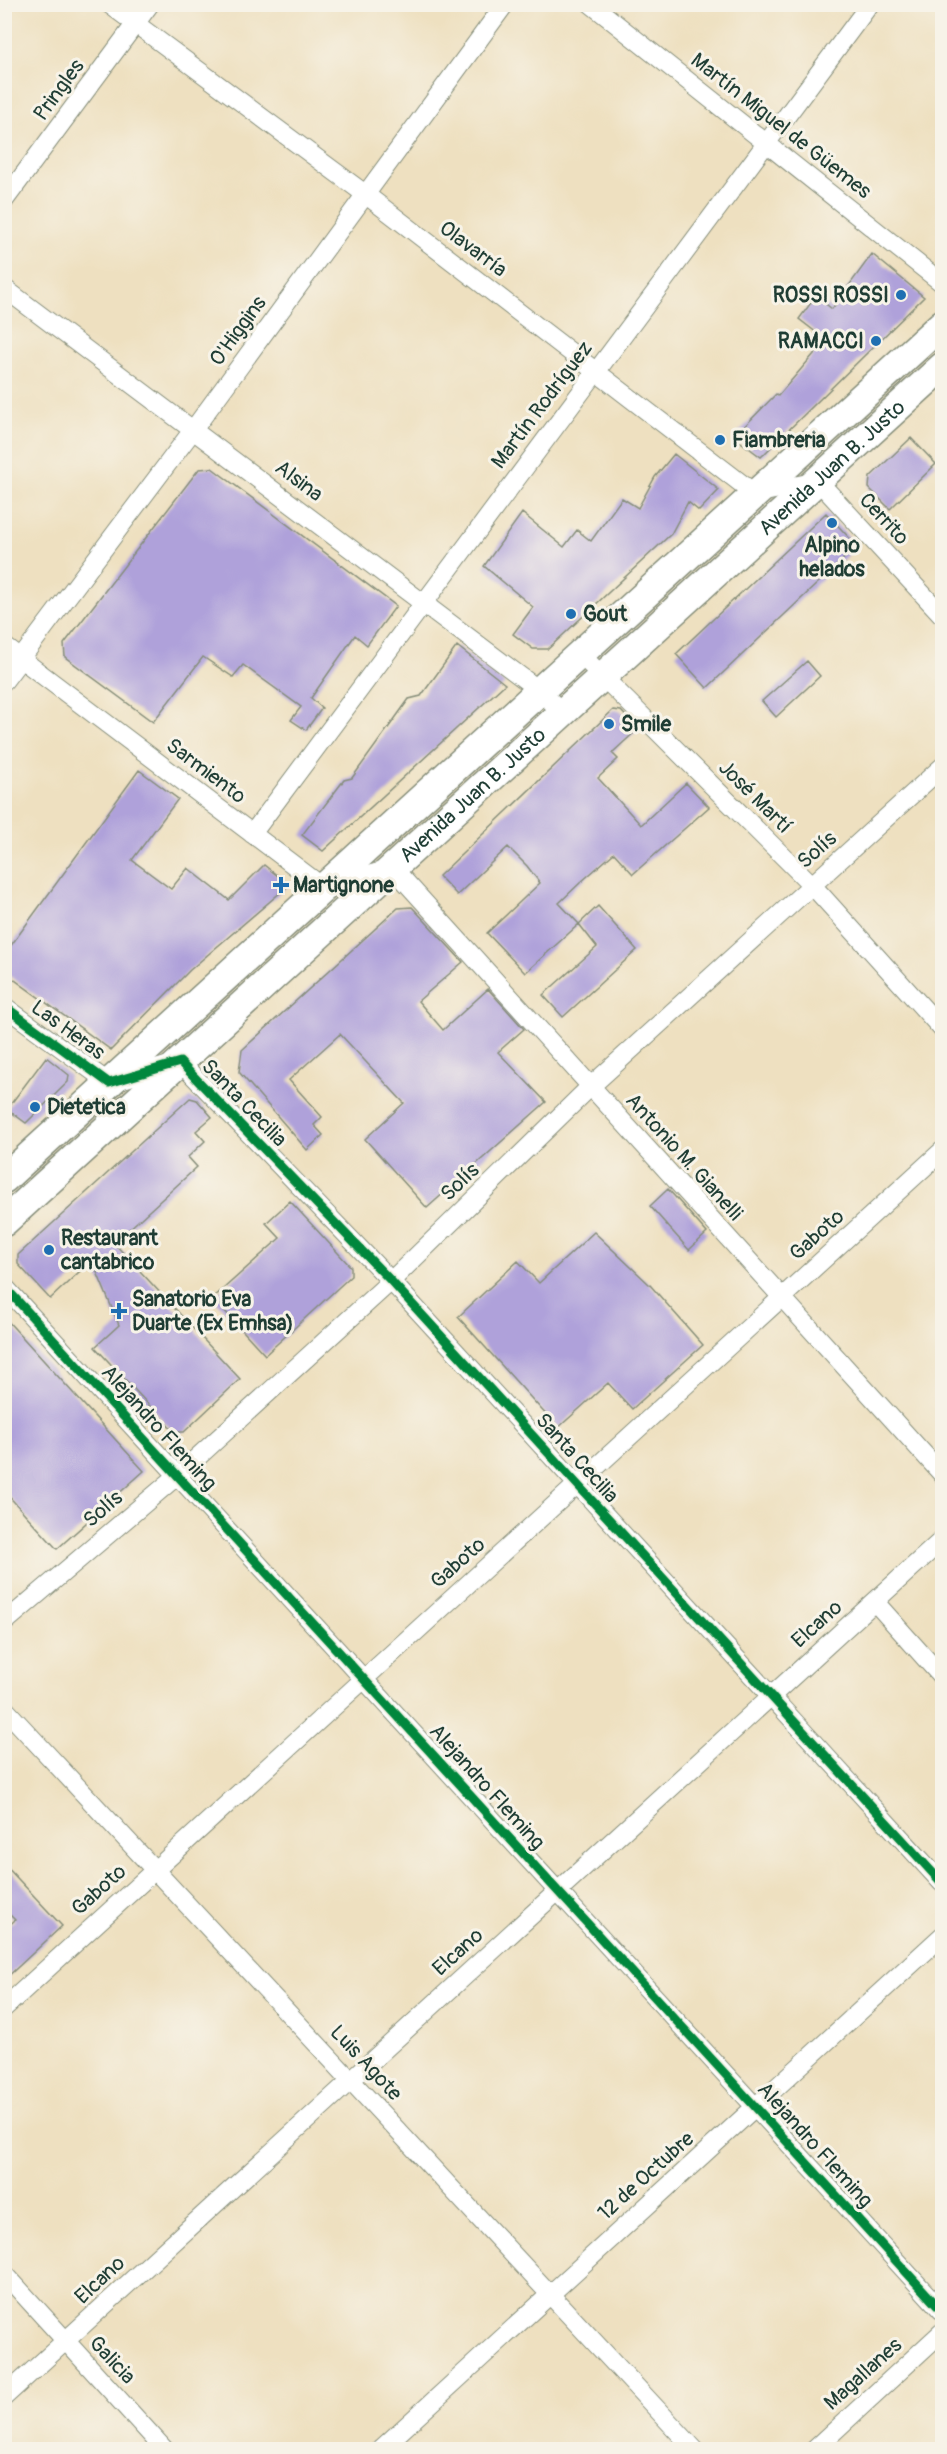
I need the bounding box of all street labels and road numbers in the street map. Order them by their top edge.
street label: Martín Miguel de Güemes [685,47,877,205]
street label: Pringles [28,54,91,126]
street label: Olavarría [434,215,512,283]
street label: O'Higgins [204,290,273,371]
street label: Martín Rodríguez [485,336,599,474]
street label: Avenida Juan B. Justo [753,394,911,541]
street label: Alsina [270,454,328,508]
street label: Cerrito [853,487,915,551]
street label: Avenida Juan B. Justo [394,721,552,869]
street label: Sarmiento [161,732,251,810]
street label: José Martí [713,755,798,840]
street label: Solís [792,825,843,875]
street label: Las Heras [26,994,111,1066]
street label: Santa Cecilia [195,1053,293,1153]
street label: Antonio M. Gianelli [620,1088,749,1227]
street label: Solís [435,1157,486,1207]
street label: Gaboto [784,1203,850,1267]
street label: Alejandro Fleming [95,1359,223,1497]
street label: Santa Cecilia [529,1407,625,1509]
street label: Solís [78,1484,129,1534]
street label: Gaboto [425,1531,491,1595]
street label: Elcano [786,1594,848,1654]
street label: Alejandro Fleming [423,1718,551,1856]
street label: Gaboto [66,1858,132,1922]
street label: Elcano [427,1922,489,1982]
street label: Luis Agote [324,2019,408,2107]
street label: Alejandro Fleming [751,2076,879,2214]
street label: 12 de Octubre [592,2125,700,2226]
street label: Elcano [69,2250,131,2310]
street label: Galicia [83,2330,141,2390]
street label: Magallanes [818,2331,908,2416]

